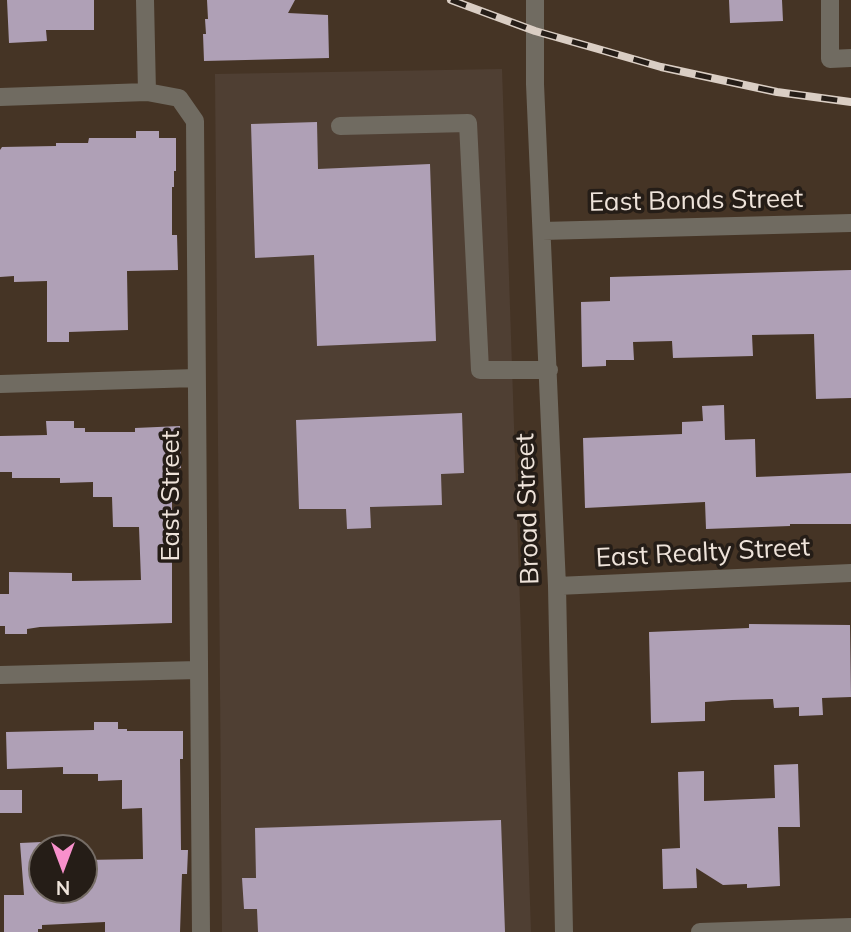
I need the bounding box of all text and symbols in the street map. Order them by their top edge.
street label: East Bonds Street [589,184,803,218]
street label: East Street [155,430,187,562]
street label: Broad Street [510,433,546,585]
street label: East Realty Street [595,532,811,574]
north arrow [28,834,98,904]
text: N [56,876,70,900]

